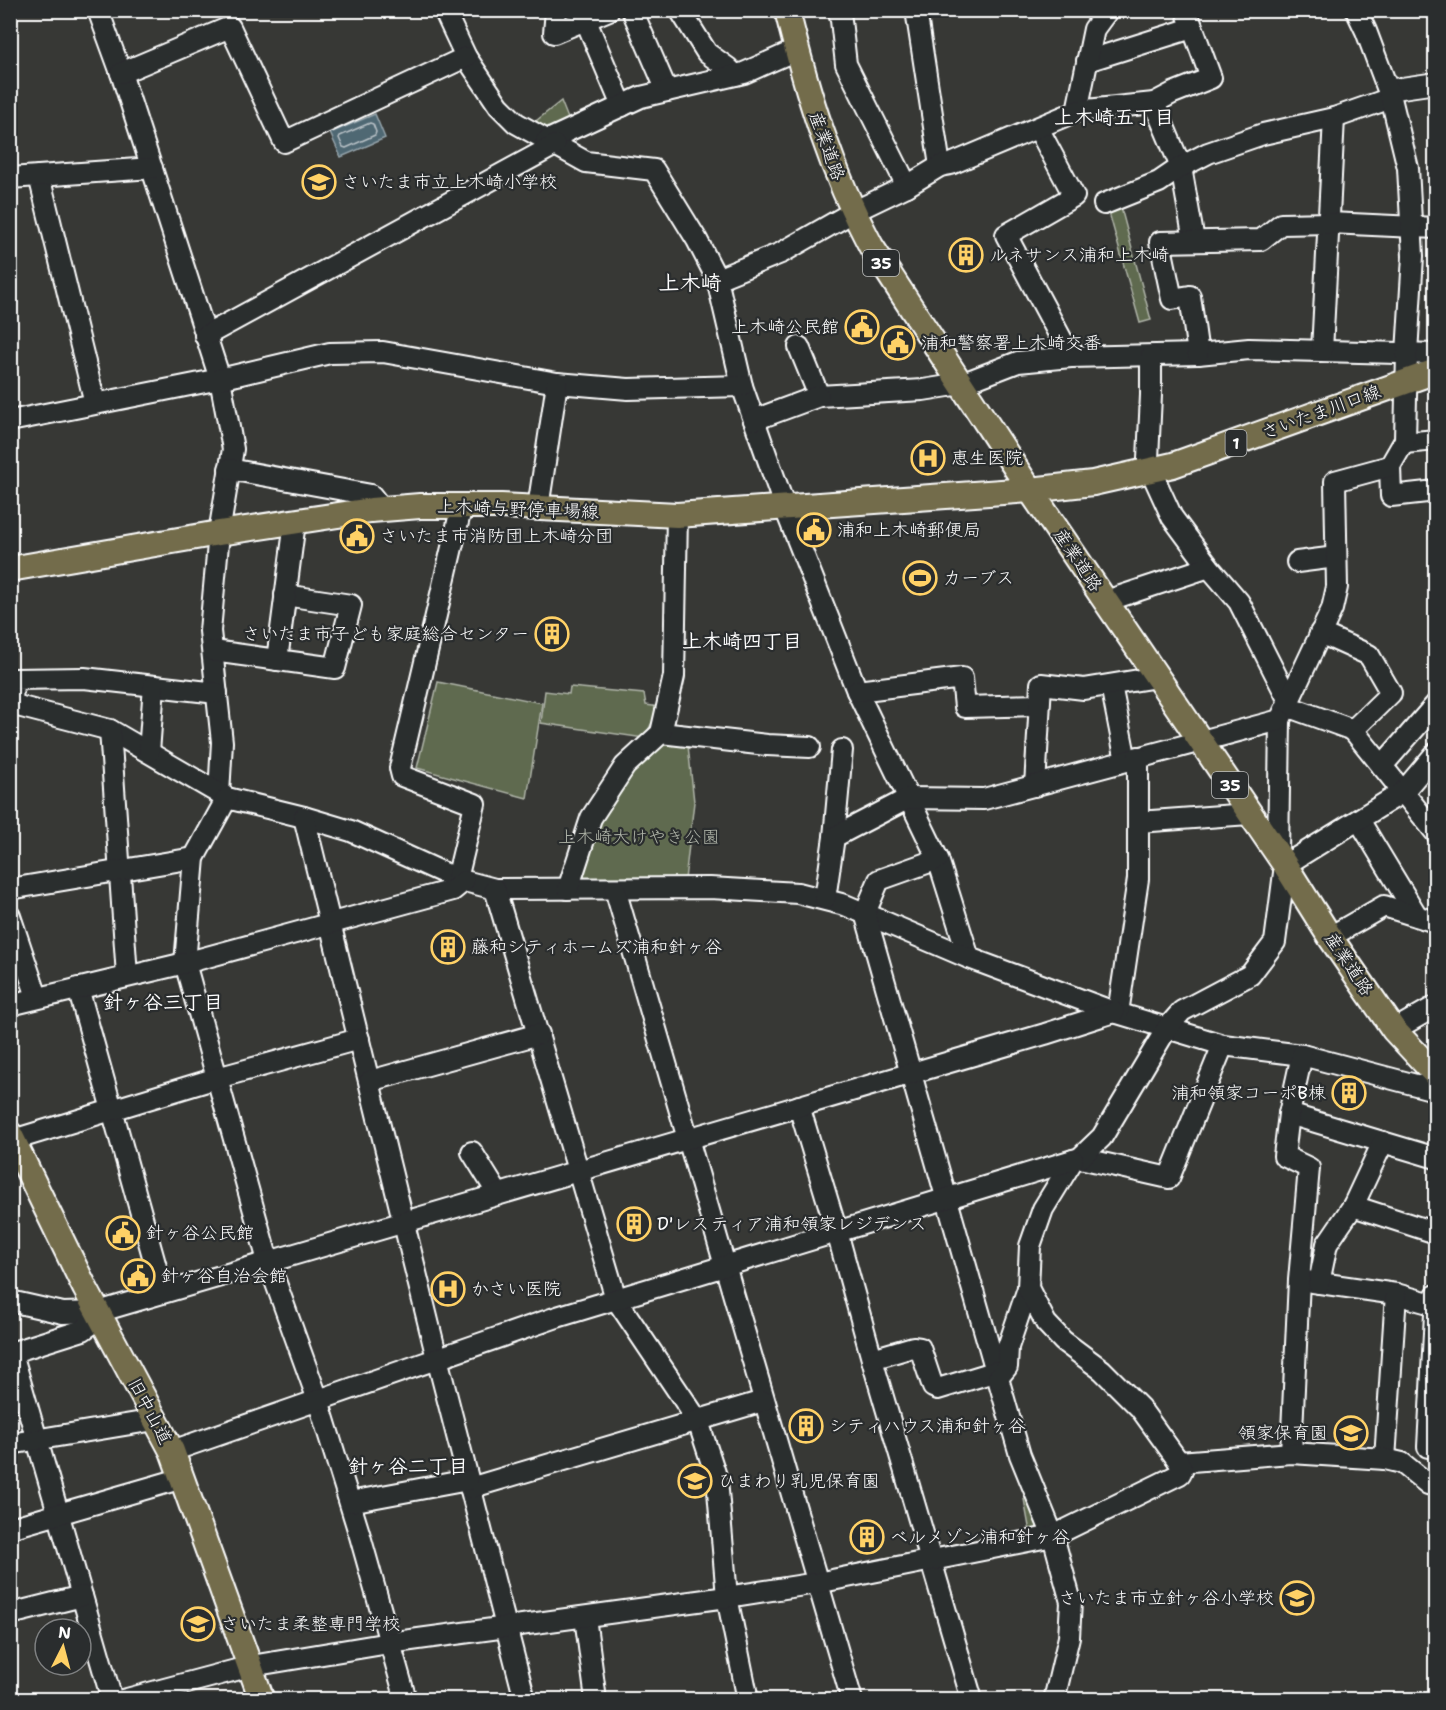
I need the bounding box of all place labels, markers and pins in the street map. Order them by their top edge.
school or university icon: さいたま市立上木崎小学校 [301,164,337,200]
place label: さいたま市立上木崎小学校 [342,170,557,194]
building icon: ルネサンス浦和上木崎 [948,237,984,273]
place label: ルネサンス浦和上木崎 [989,243,1169,267]
public building icon: 上木崎公民館 [844,309,880,345]
place label: 上木崎公民館 [731,315,839,339]
public building icon: 浦和警察署上木崎交番 [880,325,916,361]
place label: 浦和警察署上木崎交番 [921,331,1101,355]
hospital icon: 恵生医院 [910,440,946,476]
place label: 恵生医院 [951,446,1023,470]
public building icon: 浦和上木崎郵便局 [796,512,832,548]
public building icon: さいたま市消防団上木崎分団 [339,518,375,554]
place label: 浦和上木崎郵便局 [837,518,981,542]
place label: さいたま市消防団上木崎分団 [380,524,613,548]
sports icon: カーブス [902,560,938,596]
place label: カーブス [943,566,1014,590]
building icon: さいたま市子ども家庭総合センター [534,616,570,652]
place label: さいたま市子ども家庭総合センター [242,622,529,646]
building icon: 藤和シティホームズ浦和針ヶ谷 [430,929,466,965]
place label: 藤和シティホームズ浦和針ヶ谷 [471,935,722,959]
building icon: 浦和領家コーポB棟 [1331,1075,1367,1111]
place label: 浦和領家コーポB棟 [1171,1081,1326,1105]
building icon: D'レスティア浦和領家レジデンス [616,1206,652,1242]
place label: D'レスティア浦和領家レジデンス [657,1212,926,1236]
public building icon: 針ヶ谷公民館 [105,1215,141,1251]
place label: 針ヶ谷公民館 [146,1221,254,1245]
public building icon: 針ヶ谷自治会館 [120,1258,156,1294]
place label: 針ヶ谷自治会館 [161,1264,287,1288]
hospital icon: かさい医院 [430,1271,466,1307]
place label: かさい医院 [471,1277,561,1301]
building icon: シティハウス浦和針ヶ谷 [788,1408,824,1444]
place label: シティハウス浦和針ヶ谷 [829,1414,1026,1438]
school or university icon: 領家保育園 [1333,1415,1369,1451]
place label: 領家保育園 [1238,1421,1328,1445]
school or university icon: ひまわり乳児保育園 [677,1463,713,1499]
place label: ひまわり乳児保育園 [718,1469,880,1493]
building icon: ベルメゾン浦和針ヶ谷 [849,1519,885,1555]
place label: ベルメゾン浦和針ヶ谷 [890,1525,1070,1549]
school or university icon: さいたま市立針ヶ谷小学校 [1279,1580,1315,1616]
place label: さいたま市立針ヶ谷小学校 [1059,1586,1274,1610]
school or university icon: さいたま柔整専門学校 [180,1606,216,1642]
place label: さいたま柔整専門学校 [221,1612,400,1636]

